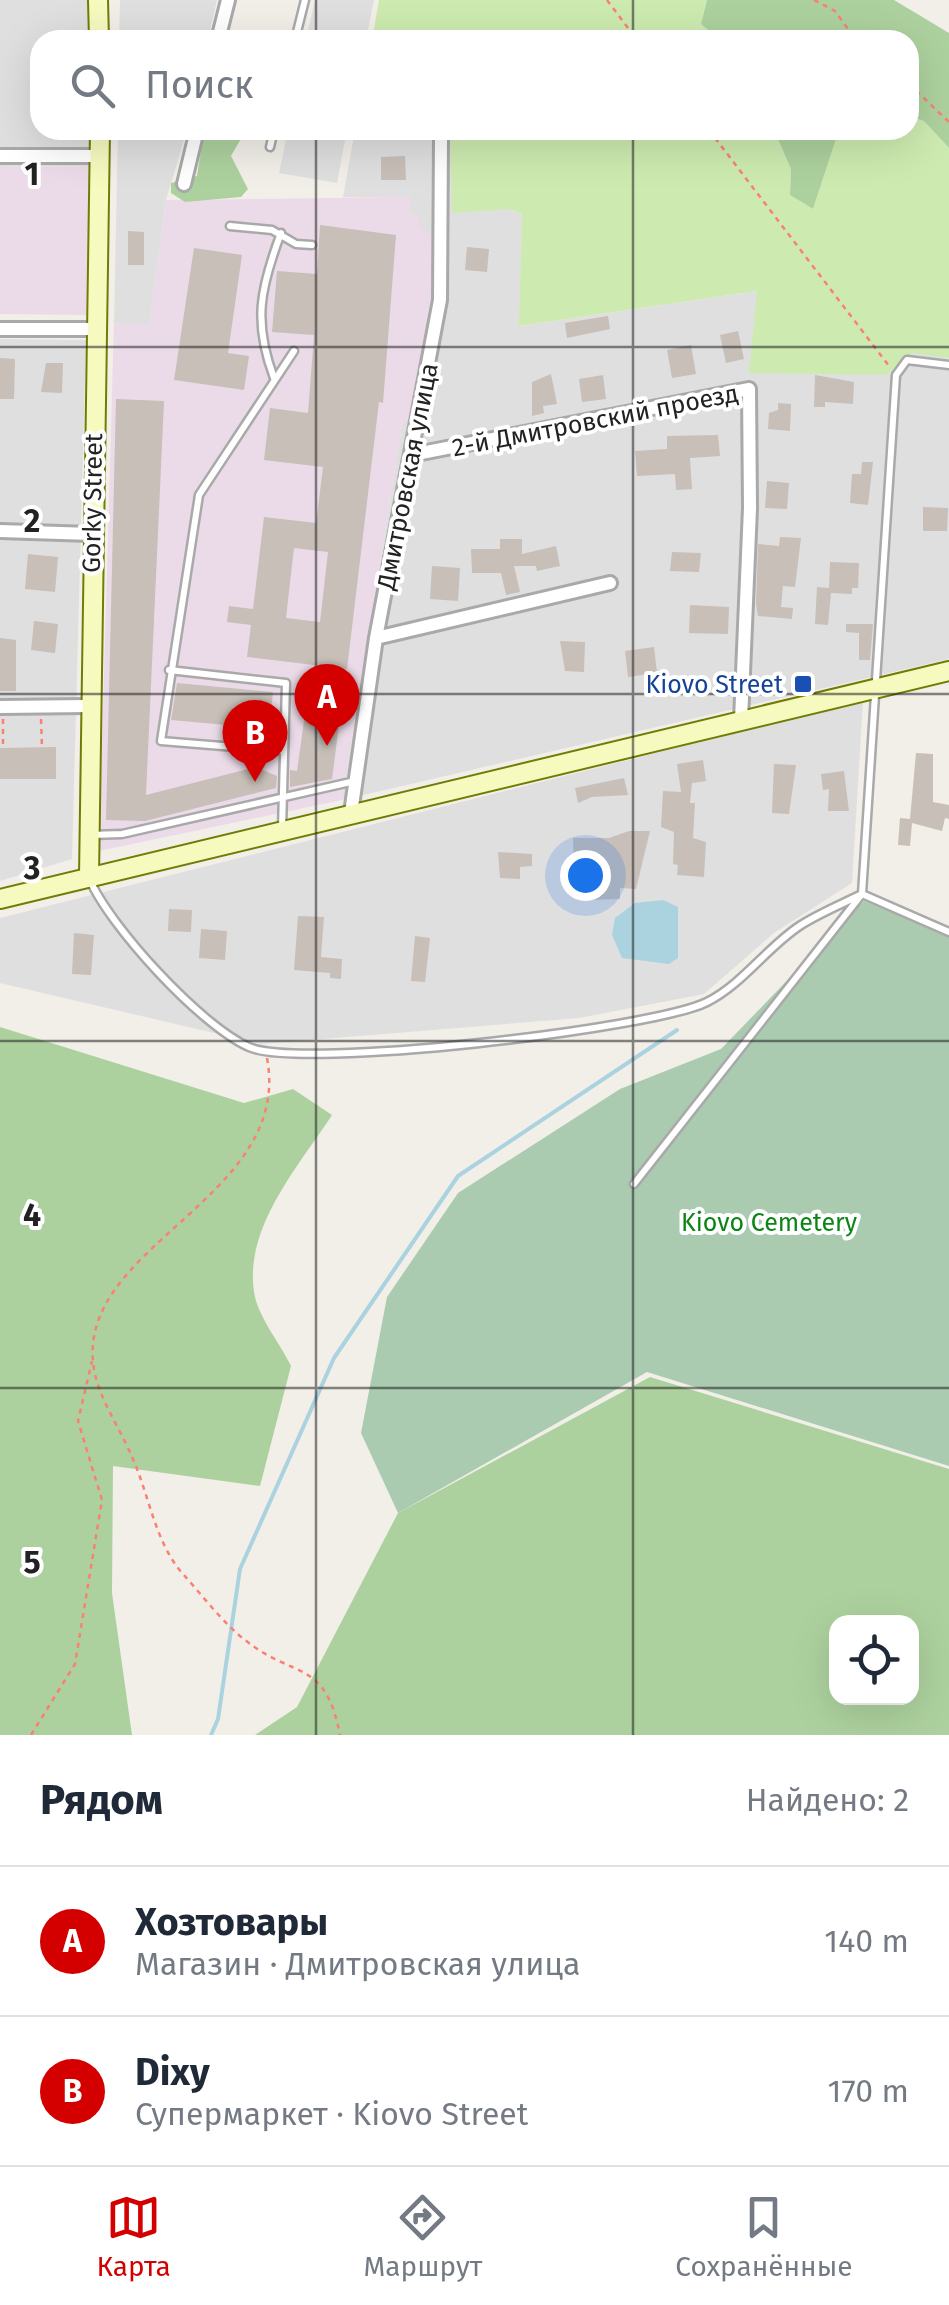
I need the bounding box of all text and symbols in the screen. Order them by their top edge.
search box [30,30,919,140]
icon: search [65,58,120,113]
text: Поиск [145,62,254,108]
text: 1 [25,155,39,193]
street label: Дмитровская улица [371,360,445,593]
street label: 2-й Дмитровский проезд [450,379,741,463]
street label: Gorky Street [77,432,109,573]
text: 2 [24,502,40,540]
pin: A [294,664,360,746]
place label: Kiovo Street [645,670,784,700]
marker: Kiovo Street [792,673,814,695]
pin: B [222,700,288,782]
text: 3 [23,849,40,887]
your location [560,850,611,901]
text: 4 [23,1196,41,1234]
park label: Kiovo Cemetery [681,1208,858,1238]
text: 5 [23,1543,41,1581]
map controls [829,1615,919,1705]
button: locate [829,1615,919,1705]
text: Рядом [40,1775,163,1825]
text: Найдено: 2 [746,1781,909,1819]
text: Хозтовары [135,1899,328,1945]
text: A [63,1922,82,1960]
text: 140 m [824,1922,909,1960]
text: Магазин · Дмитровская улица [135,1945,580,1983]
text: Dixy [135,2049,210,2095]
text: B [63,2072,82,2110]
text: 170 m [828,2072,909,2110]
text: Супермаркет · Kiovo Street [135,2095,528,2133]
tab: Карта [96,2190,171,2283]
tab: Маршрут [364,2190,482,2283]
tab: Сохранённые [675,2190,853,2283]

